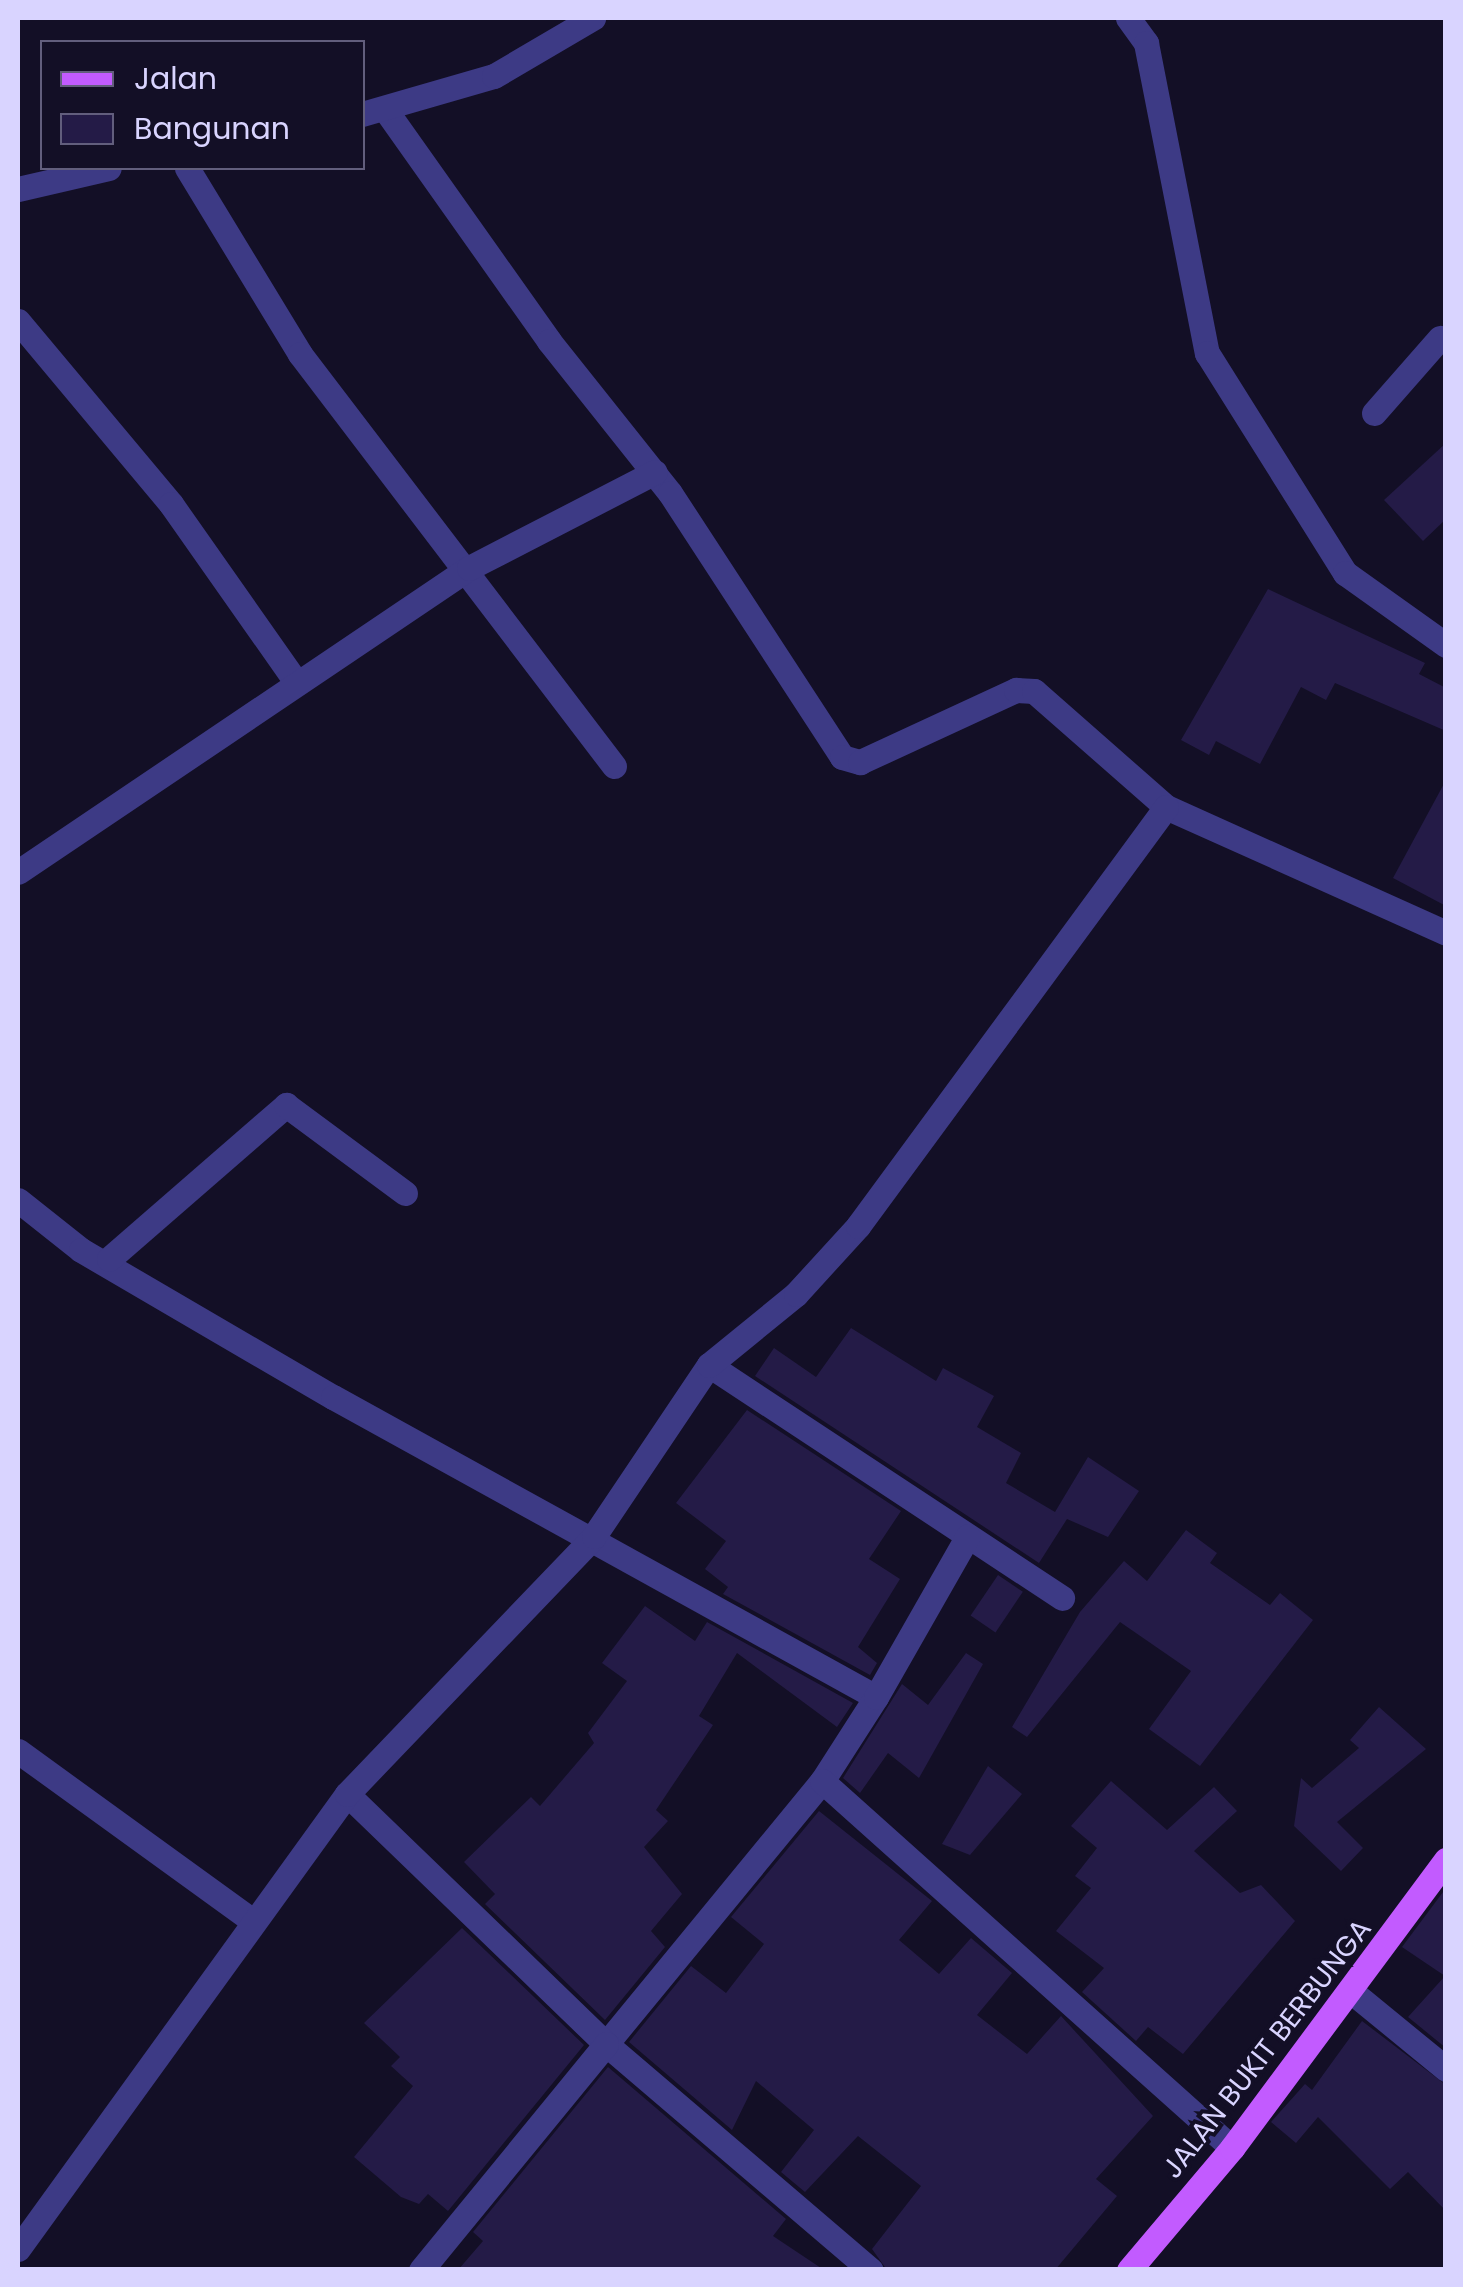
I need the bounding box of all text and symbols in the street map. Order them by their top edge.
legend [40,40,365,170]
text: Jalan [134,57,217,100]
text: Bangunan [134,107,290,150]
street label: JALAN BUKIT BERBUNGA [1156,1913,1378,2185]

